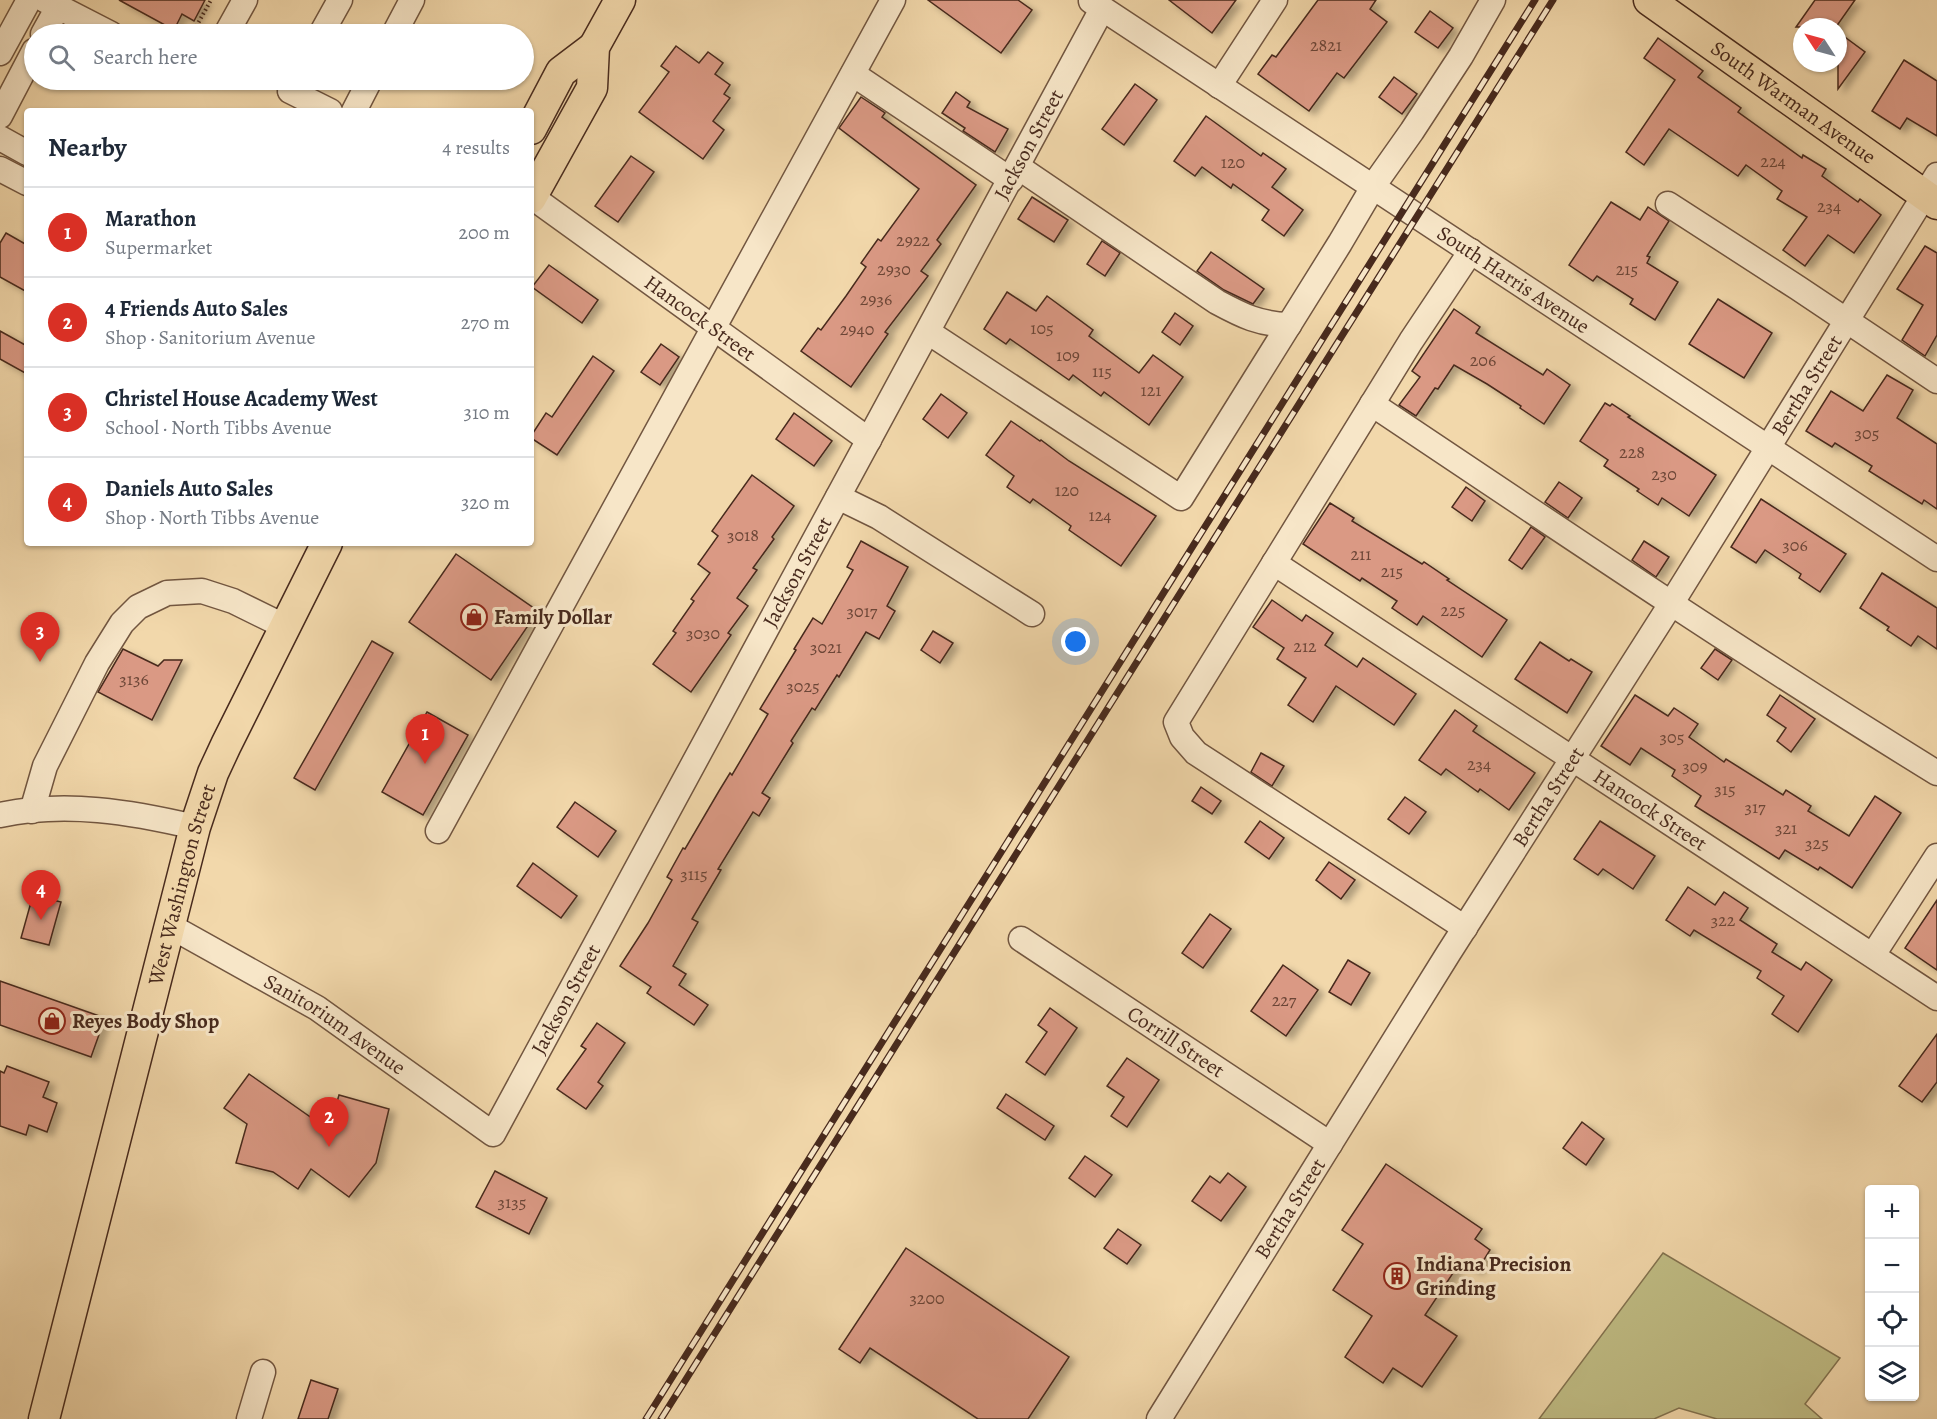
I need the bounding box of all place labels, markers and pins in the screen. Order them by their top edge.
shop icon: Family Dollar [459,602,489,632]
place label: Family Dollar [494,603,613,631]
pin: 3 [20,612,60,662]
pin: 1 [406,714,444,764]
pin: 4 [22,870,60,920]
shop icon: Reyes Body Shop [37,1006,67,1036]
place label: Reyes Body Shop [72,1007,219,1035]
pin: 2 [310,1098,348,1147]
place label: Indiana Precision Grinding [1416,1250,1571,1302]
building icon: Indiana Precision Grinding [1382,1261,1412,1291]

